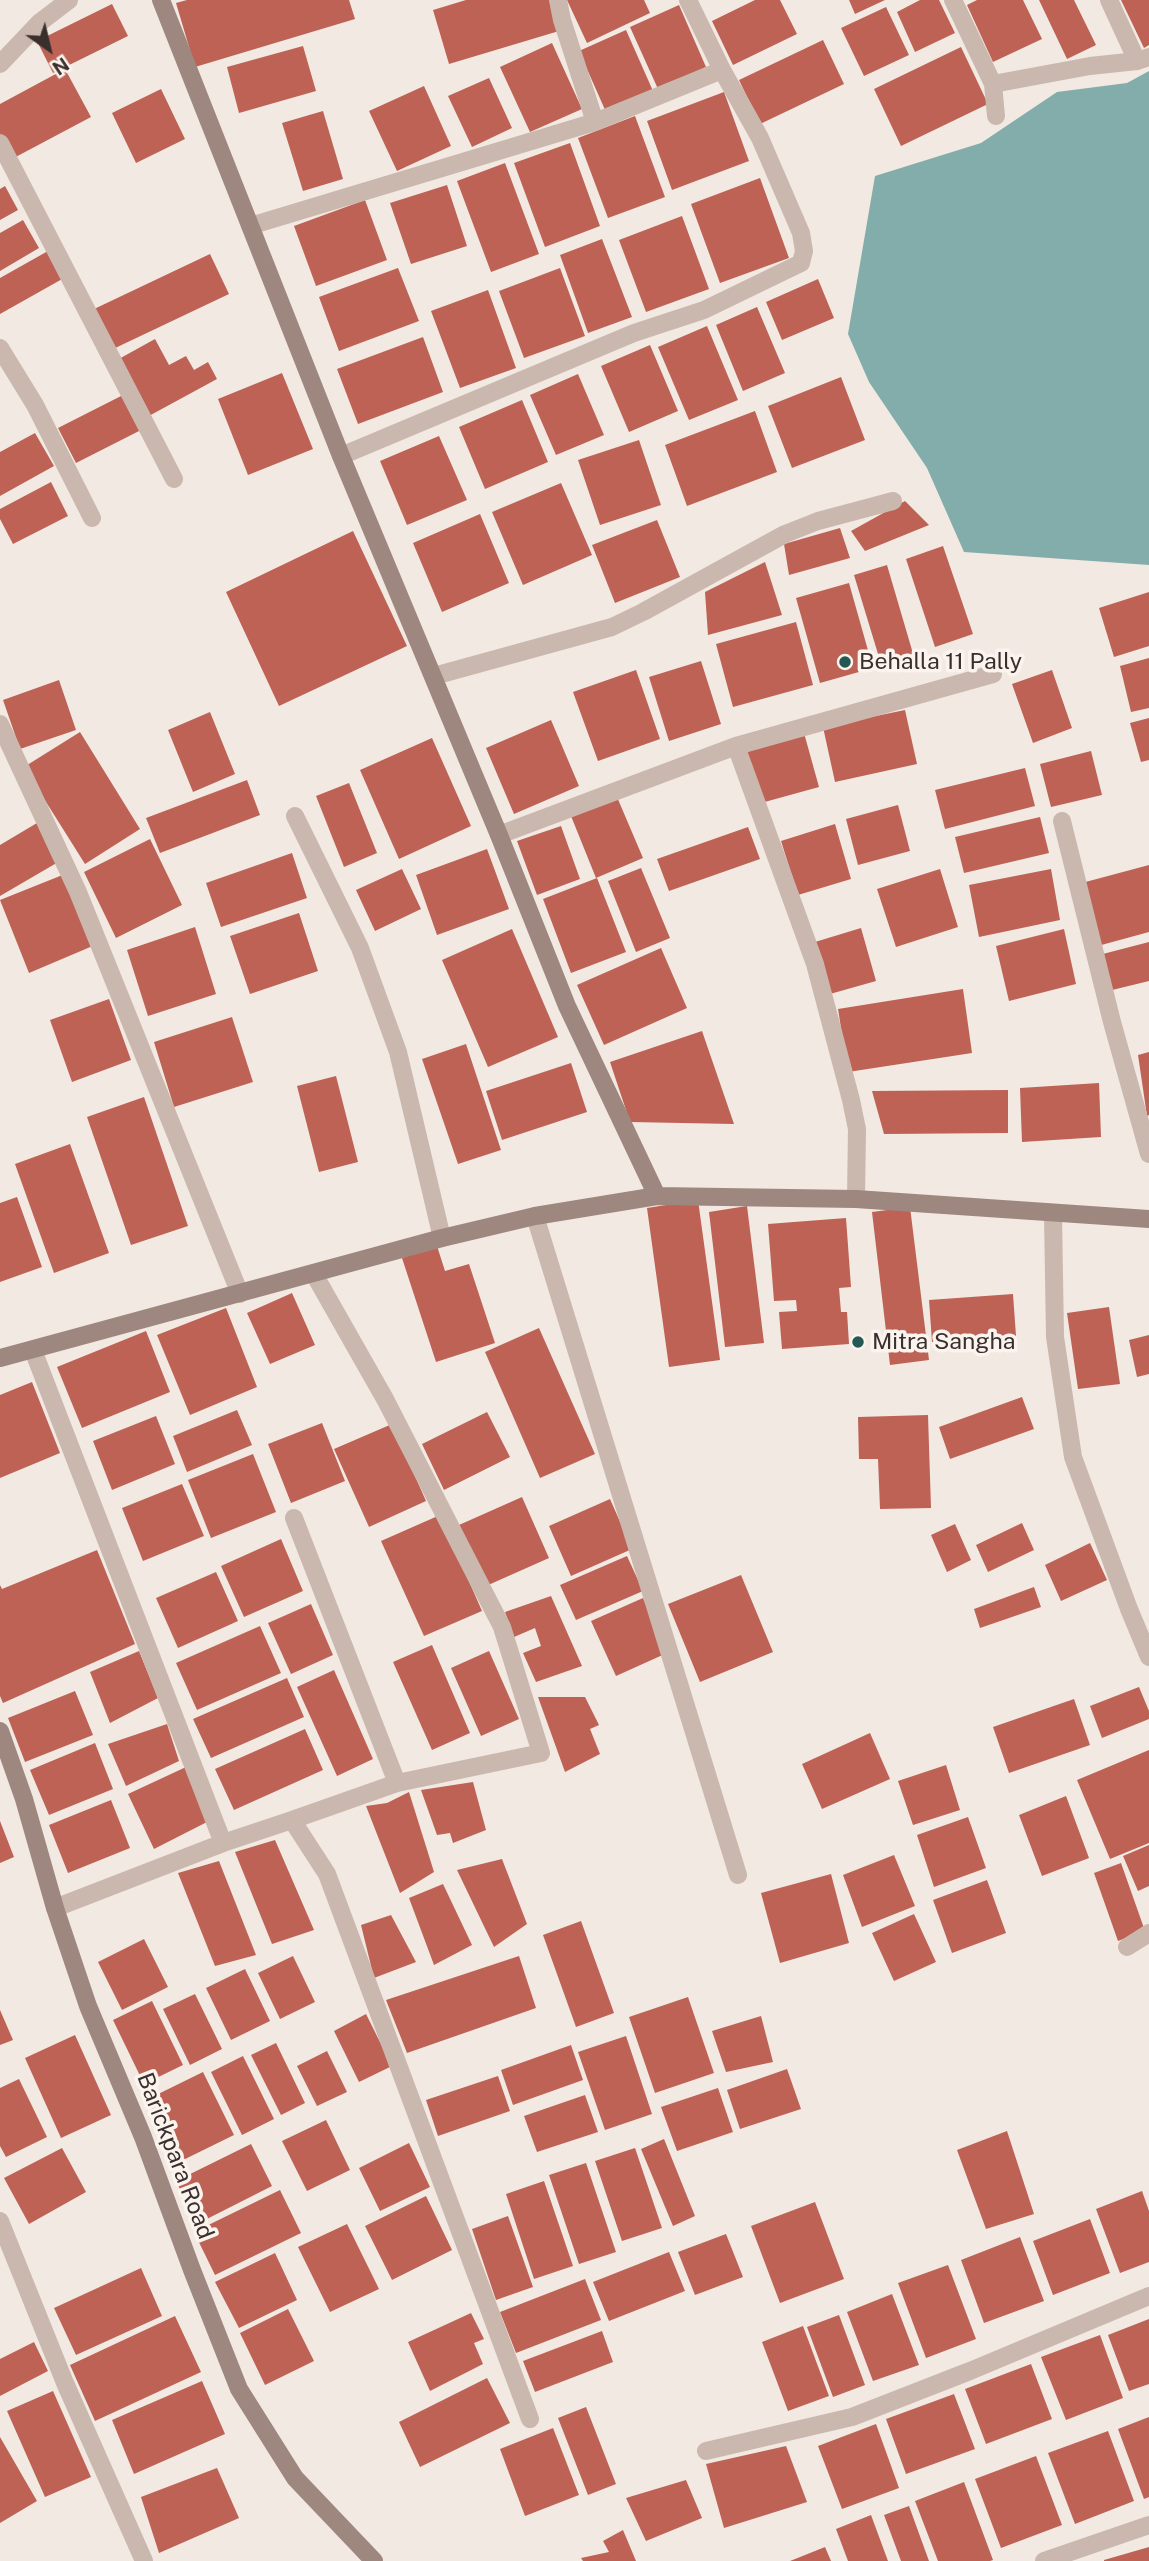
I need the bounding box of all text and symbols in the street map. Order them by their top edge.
north arrow [14,14,84,84]
text: N [48,53,73,80]
place label: Behalla 11 Pally [859,648,1022,676]
marker: Behalla 11 Pally [837,654,853,670]
place label: Mitra Sangha [872,1328,1015,1356]
marker: Mitra Sangha [850,1334,866,1350]
street label: Barickpara Road [131,2069,219,2243]

